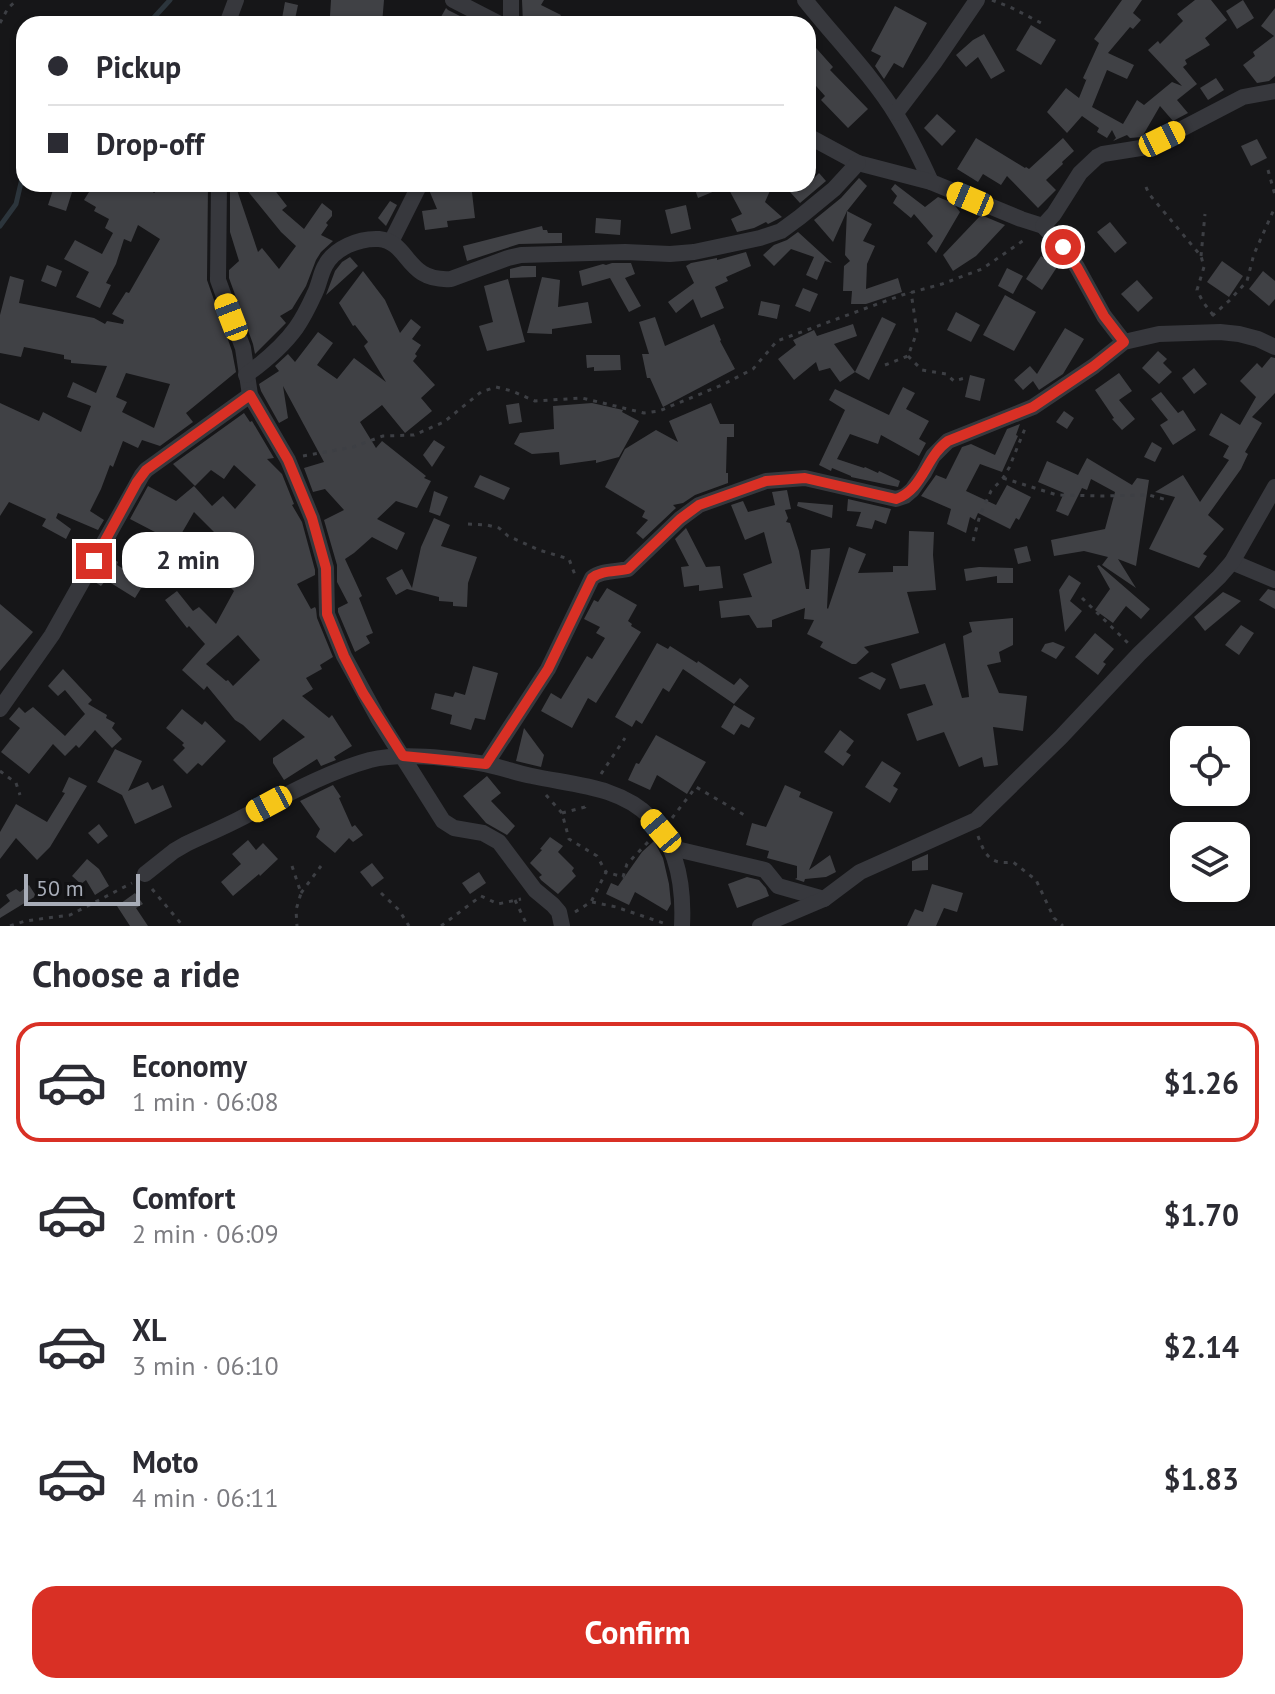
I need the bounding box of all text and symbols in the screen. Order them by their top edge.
text: Pickup [96,47,181,86]
car [1135,118,1189,160]
text: Drop-off [96,124,204,163]
car [943,179,997,219]
route start [1045,229,1081,265]
car [211,290,251,344]
callout: 2 min [122,533,254,589]
route end [76,543,112,579]
text: 2 min [156,543,220,576]
map controls [1170,726,1250,902]
button: locate [1170,726,1250,806]
car [242,782,296,826]
car [636,805,686,857]
button: layers [1170,822,1250,902]
scale bar [24,870,140,906]
text: 50 m [36,874,84,902]
text: Choose a ride [32,950,240,997]
icon: car [36,1046,108,1118]
text: Economy [132,1046,247,1085]
text: $1.26 [1164,1063,1239,1102]
text: 1 min · 06:08 [132,1085,279,1118]
icon: car [36,1178,108,1250]
text: Comfort [132,1178,235,1217]
text: $1.70 [1164,1195,1239,1234]
text: 2 min · 06:09 [132,1217,279,1250]
icon: car [36,1310,108,1382]
text: XL [132,1310,166,1349]
text: $2.14 [1164,1327,1239,1366]
text: 3 min · 06:10 [132,1349,279,1382]
icon: car [36,1442,108,1514]
text: Moto [132,1442,199,1481]
text: $1.83 [1164,1459,1239,1498]
text: 4 min · 06:11 [132,1481,279,1514]
button: Confirm [32,1586,1243,1678]

